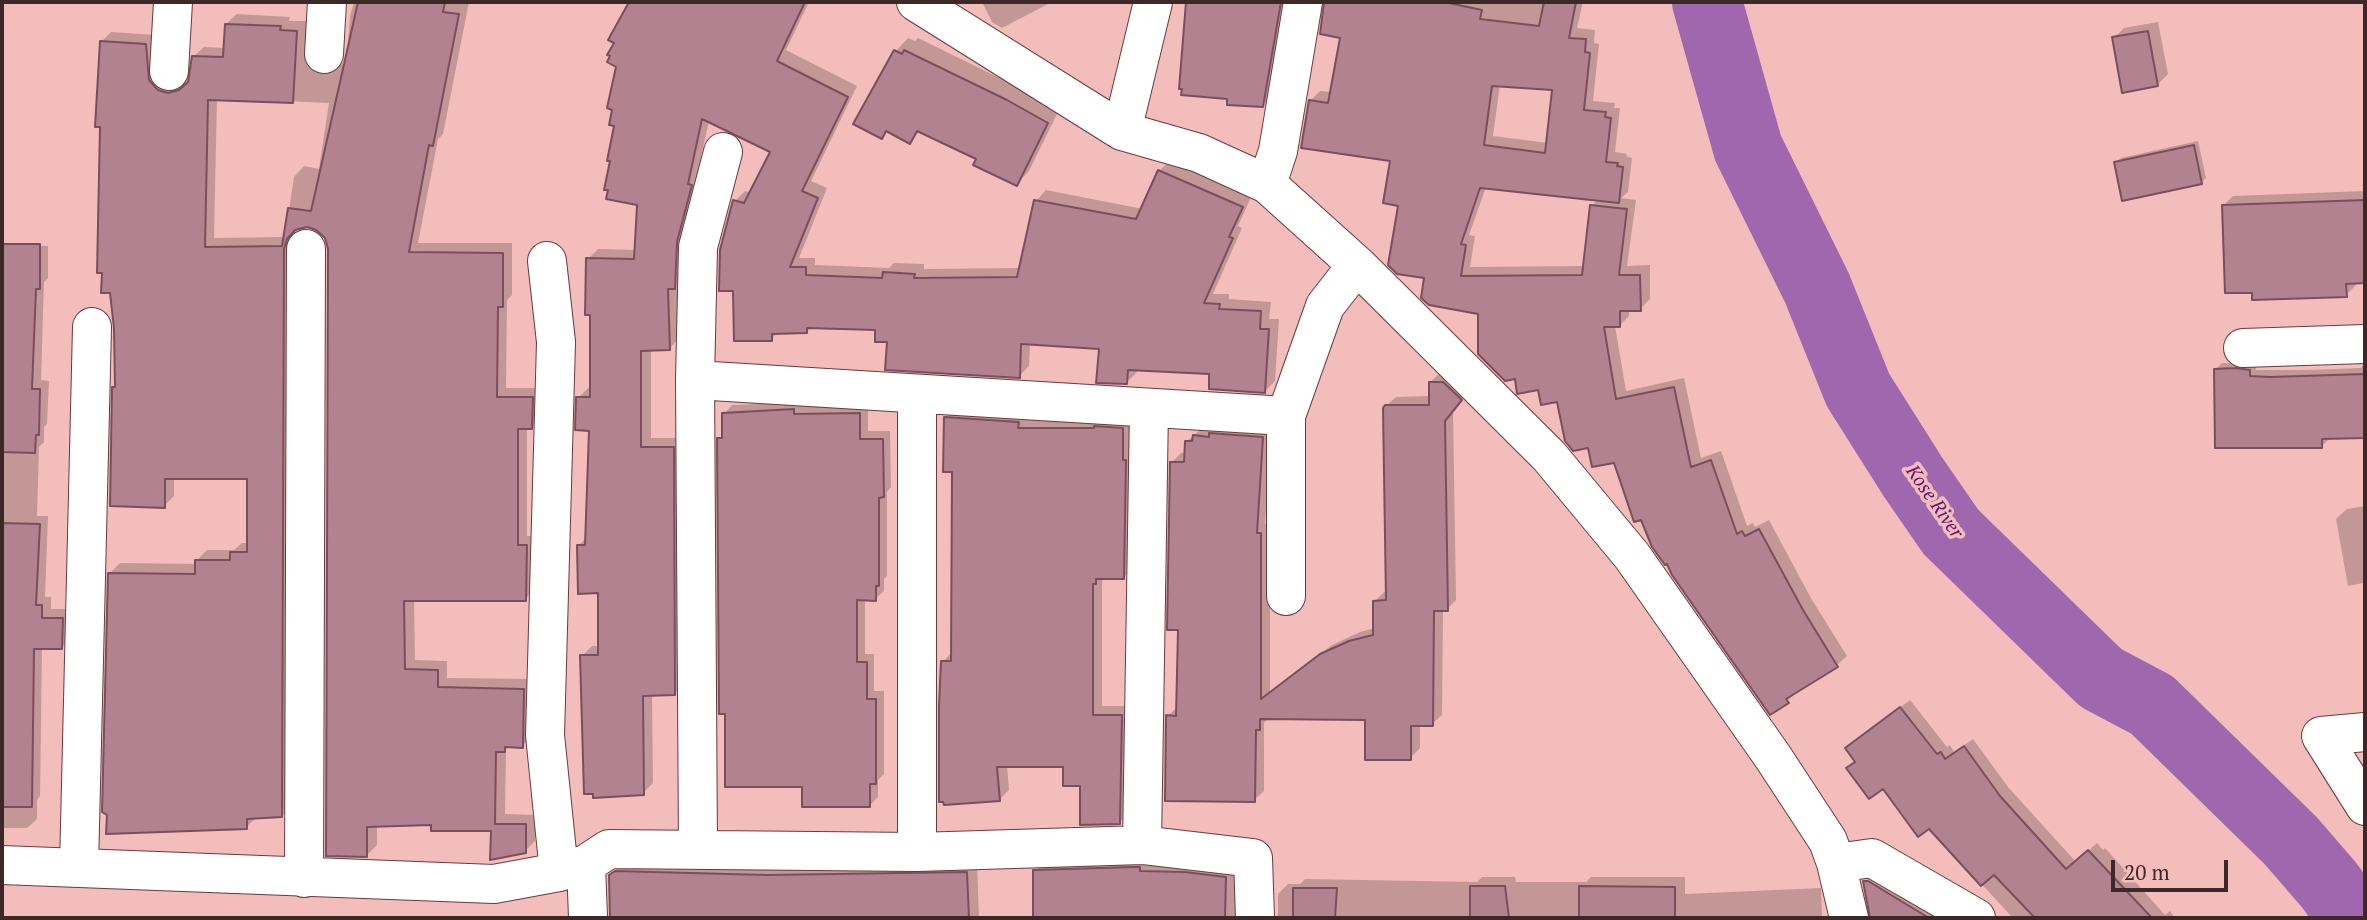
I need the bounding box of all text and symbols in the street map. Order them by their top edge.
water label: Kose River [1901,461,1967,543]
scale bar [2115,846,2232,890]
text: 20 m [2124,858,2170,886]

